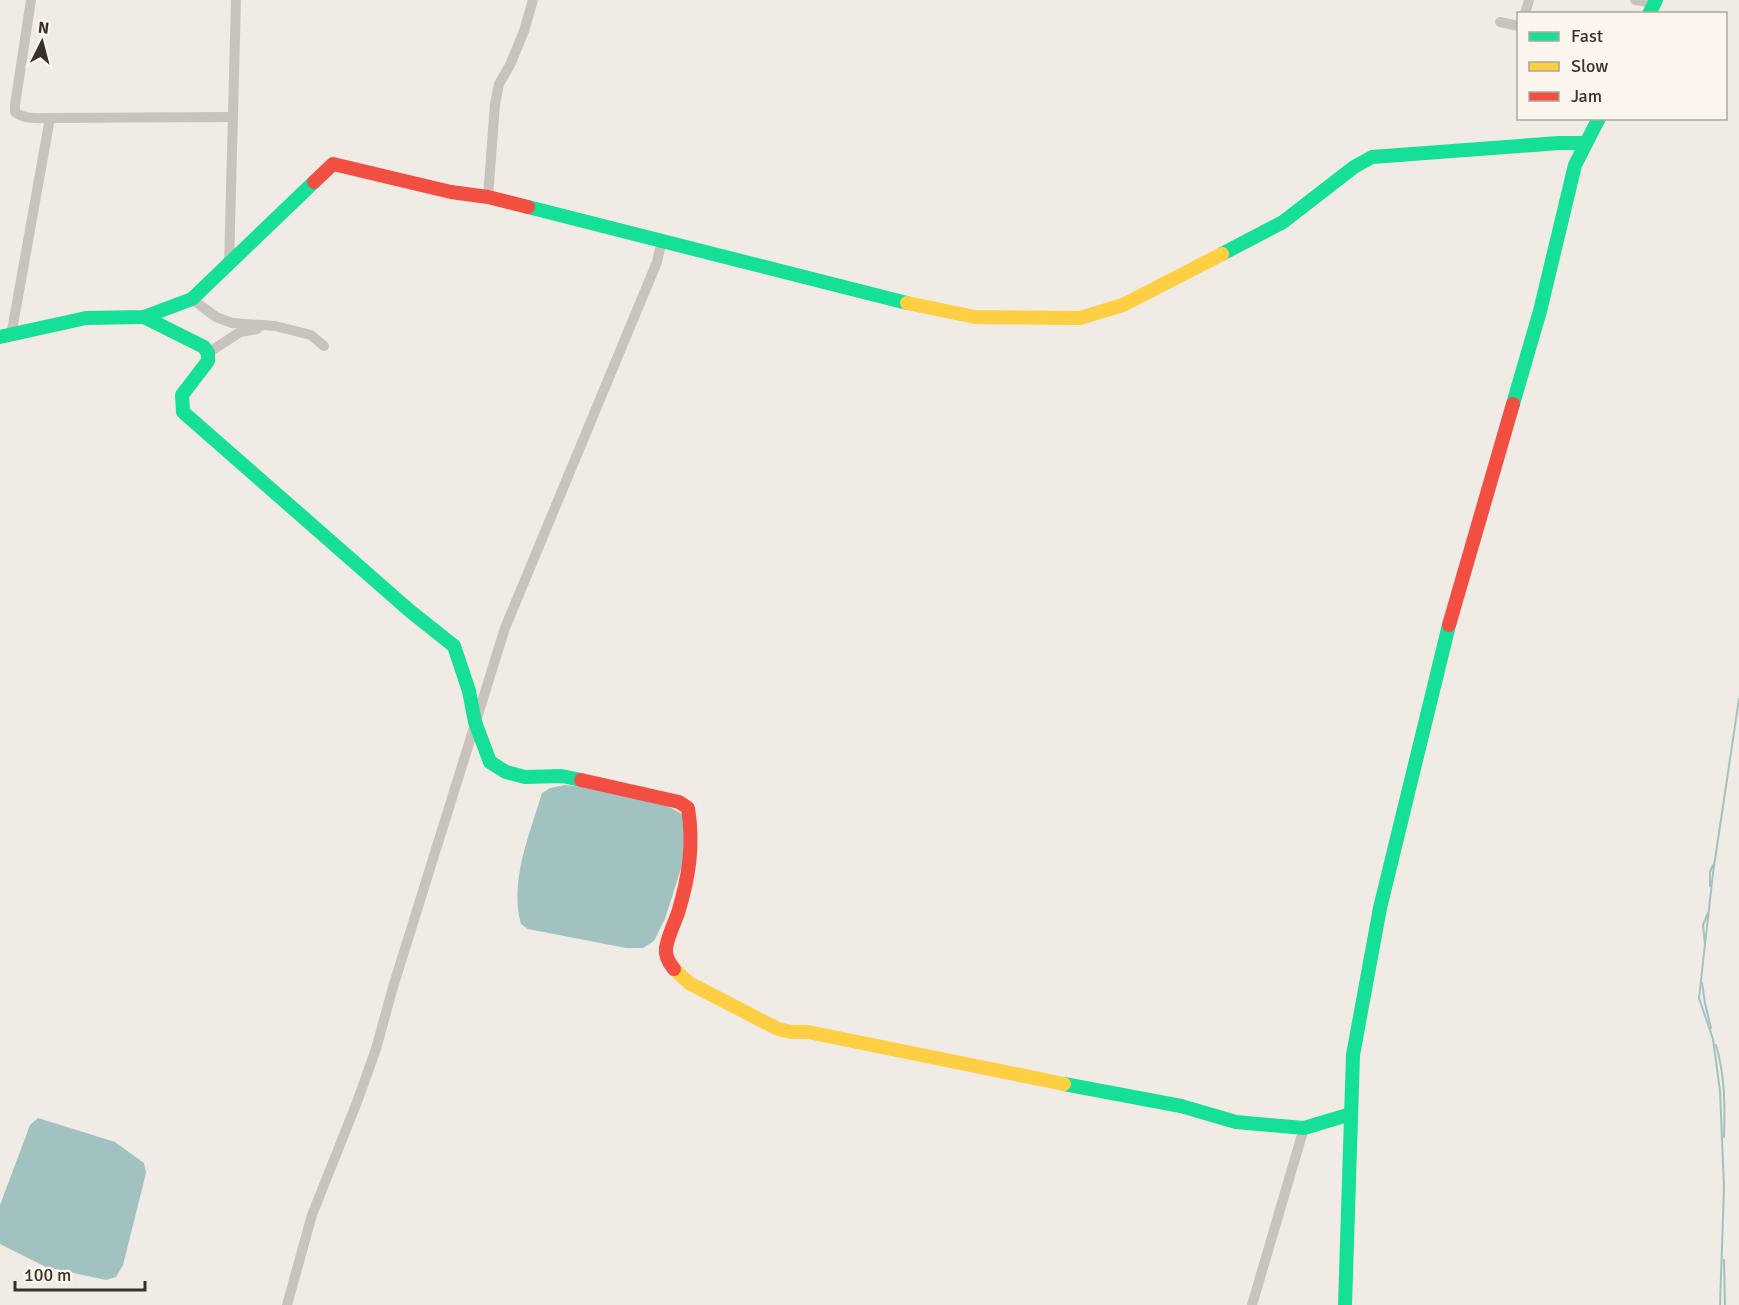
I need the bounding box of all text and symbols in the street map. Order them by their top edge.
north arrow [12,12,72,72]
legend [1517,12,1727,120]
text: N [37,18,50,39]
text: Fast [1571,25,1603,47]
text: Slow [1571,55,1608,77]
text: Jam [1571,85,1602,107]
scale bar [15,1254,146,1292]
text: 100 m [24,1264,71,1286]

